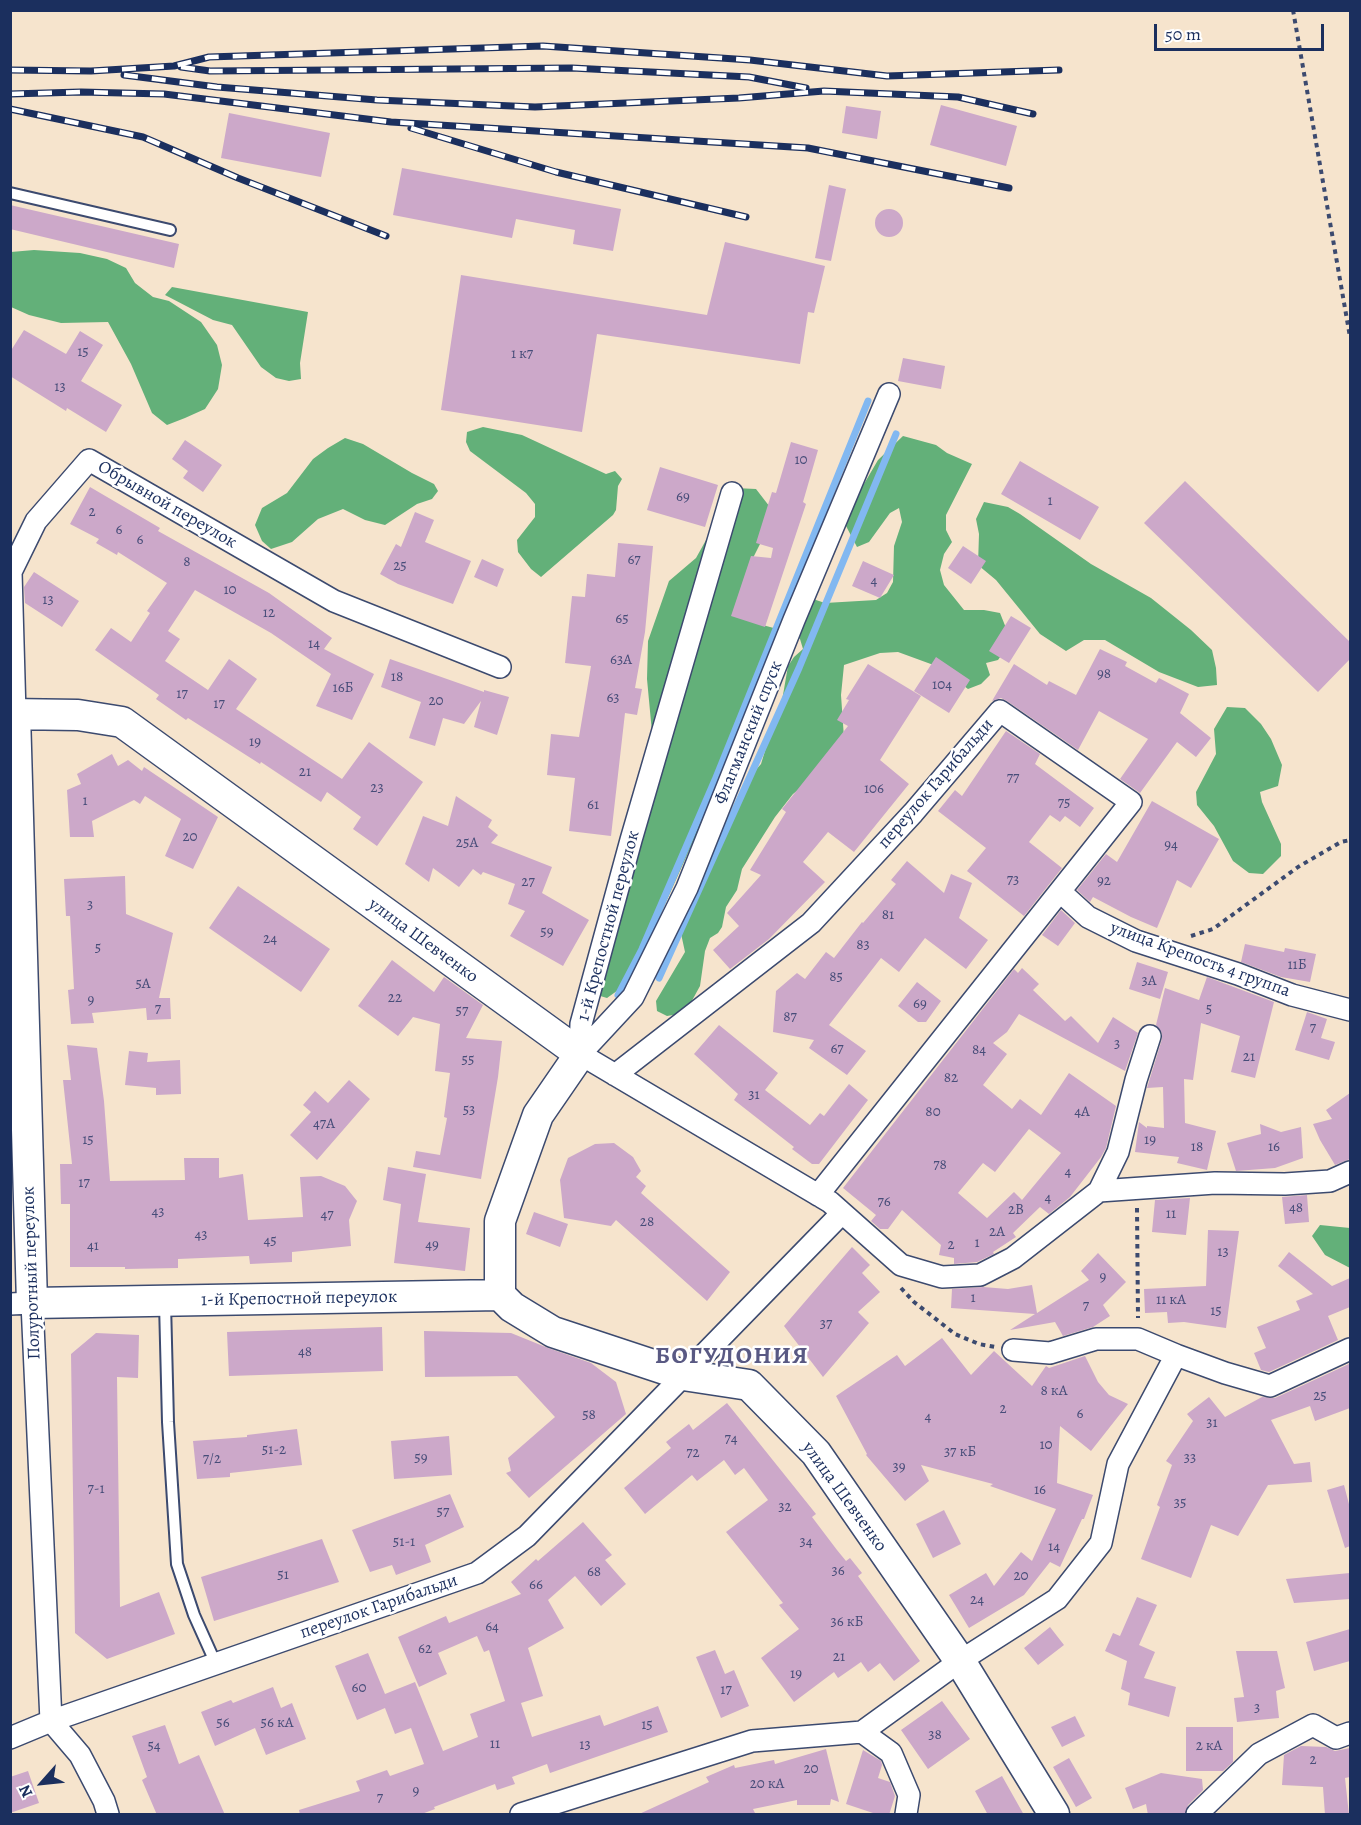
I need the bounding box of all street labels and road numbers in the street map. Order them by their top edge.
street label: Обрывной переулок [93,456,241,554]
street label: Флагманский спуск [710,658,788,808]
street label: переулок Гарибальди [874,715,998,853]
street label: 1-й Крепостной переулок [573,828,645,1024]
street label: улица Шевченко [364,894,482,988]
street label: улица Крепость 4 группа [1107,917,1293,1003]
street label: Полуротный переулок [18,1186,46,1360]
street label: 1-й Крепостной переулок [201,1286,397,1312]
street label: улица Шевченко [797,1438,891,1556]
street label: переулок Гарибальди [297,1570,461,1644]

